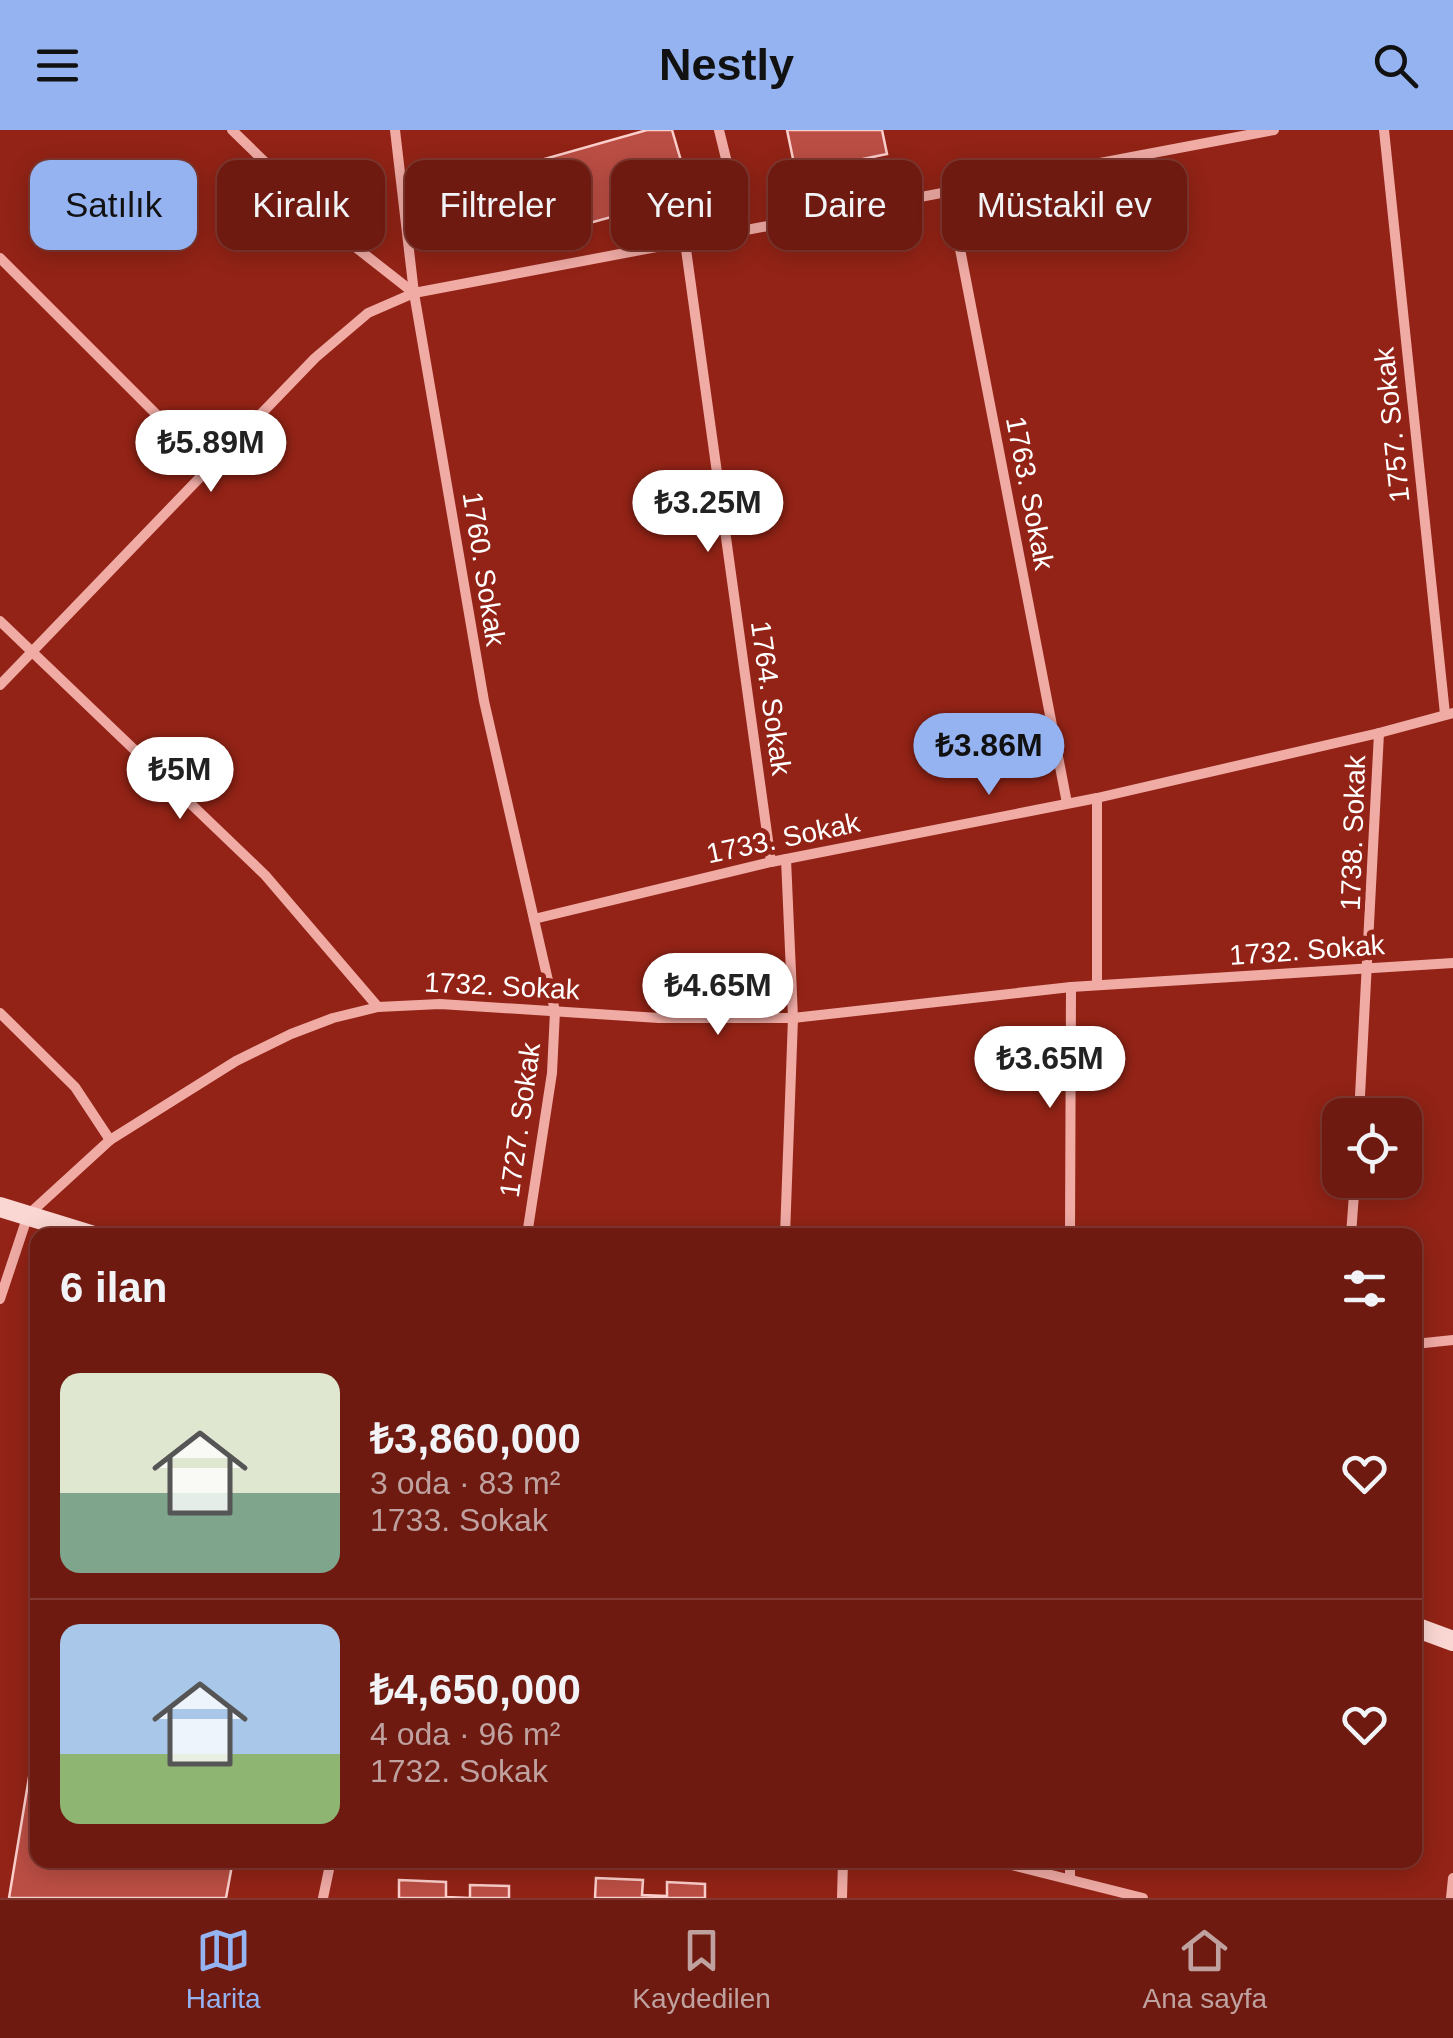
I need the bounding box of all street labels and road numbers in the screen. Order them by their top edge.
street label: 1757. Sokak [1368,345,1416,504]
street label: 1763. Sokak [1000,414,1060,573]
street label: 1760. Sokak [457,490,512,649]
street label: 1764. Sokak [745,619,797,778]
street label: 1738. Sokak [1335,754,1371,911]
street label: 1733. Sokak [704,806,863,869]
street label: 1732. Sokak [1228,929,1387,971]
street label: 1732. Sokak [423,966,582,1006]
street label: 1727. Sokak [494,1040,546,1199]

